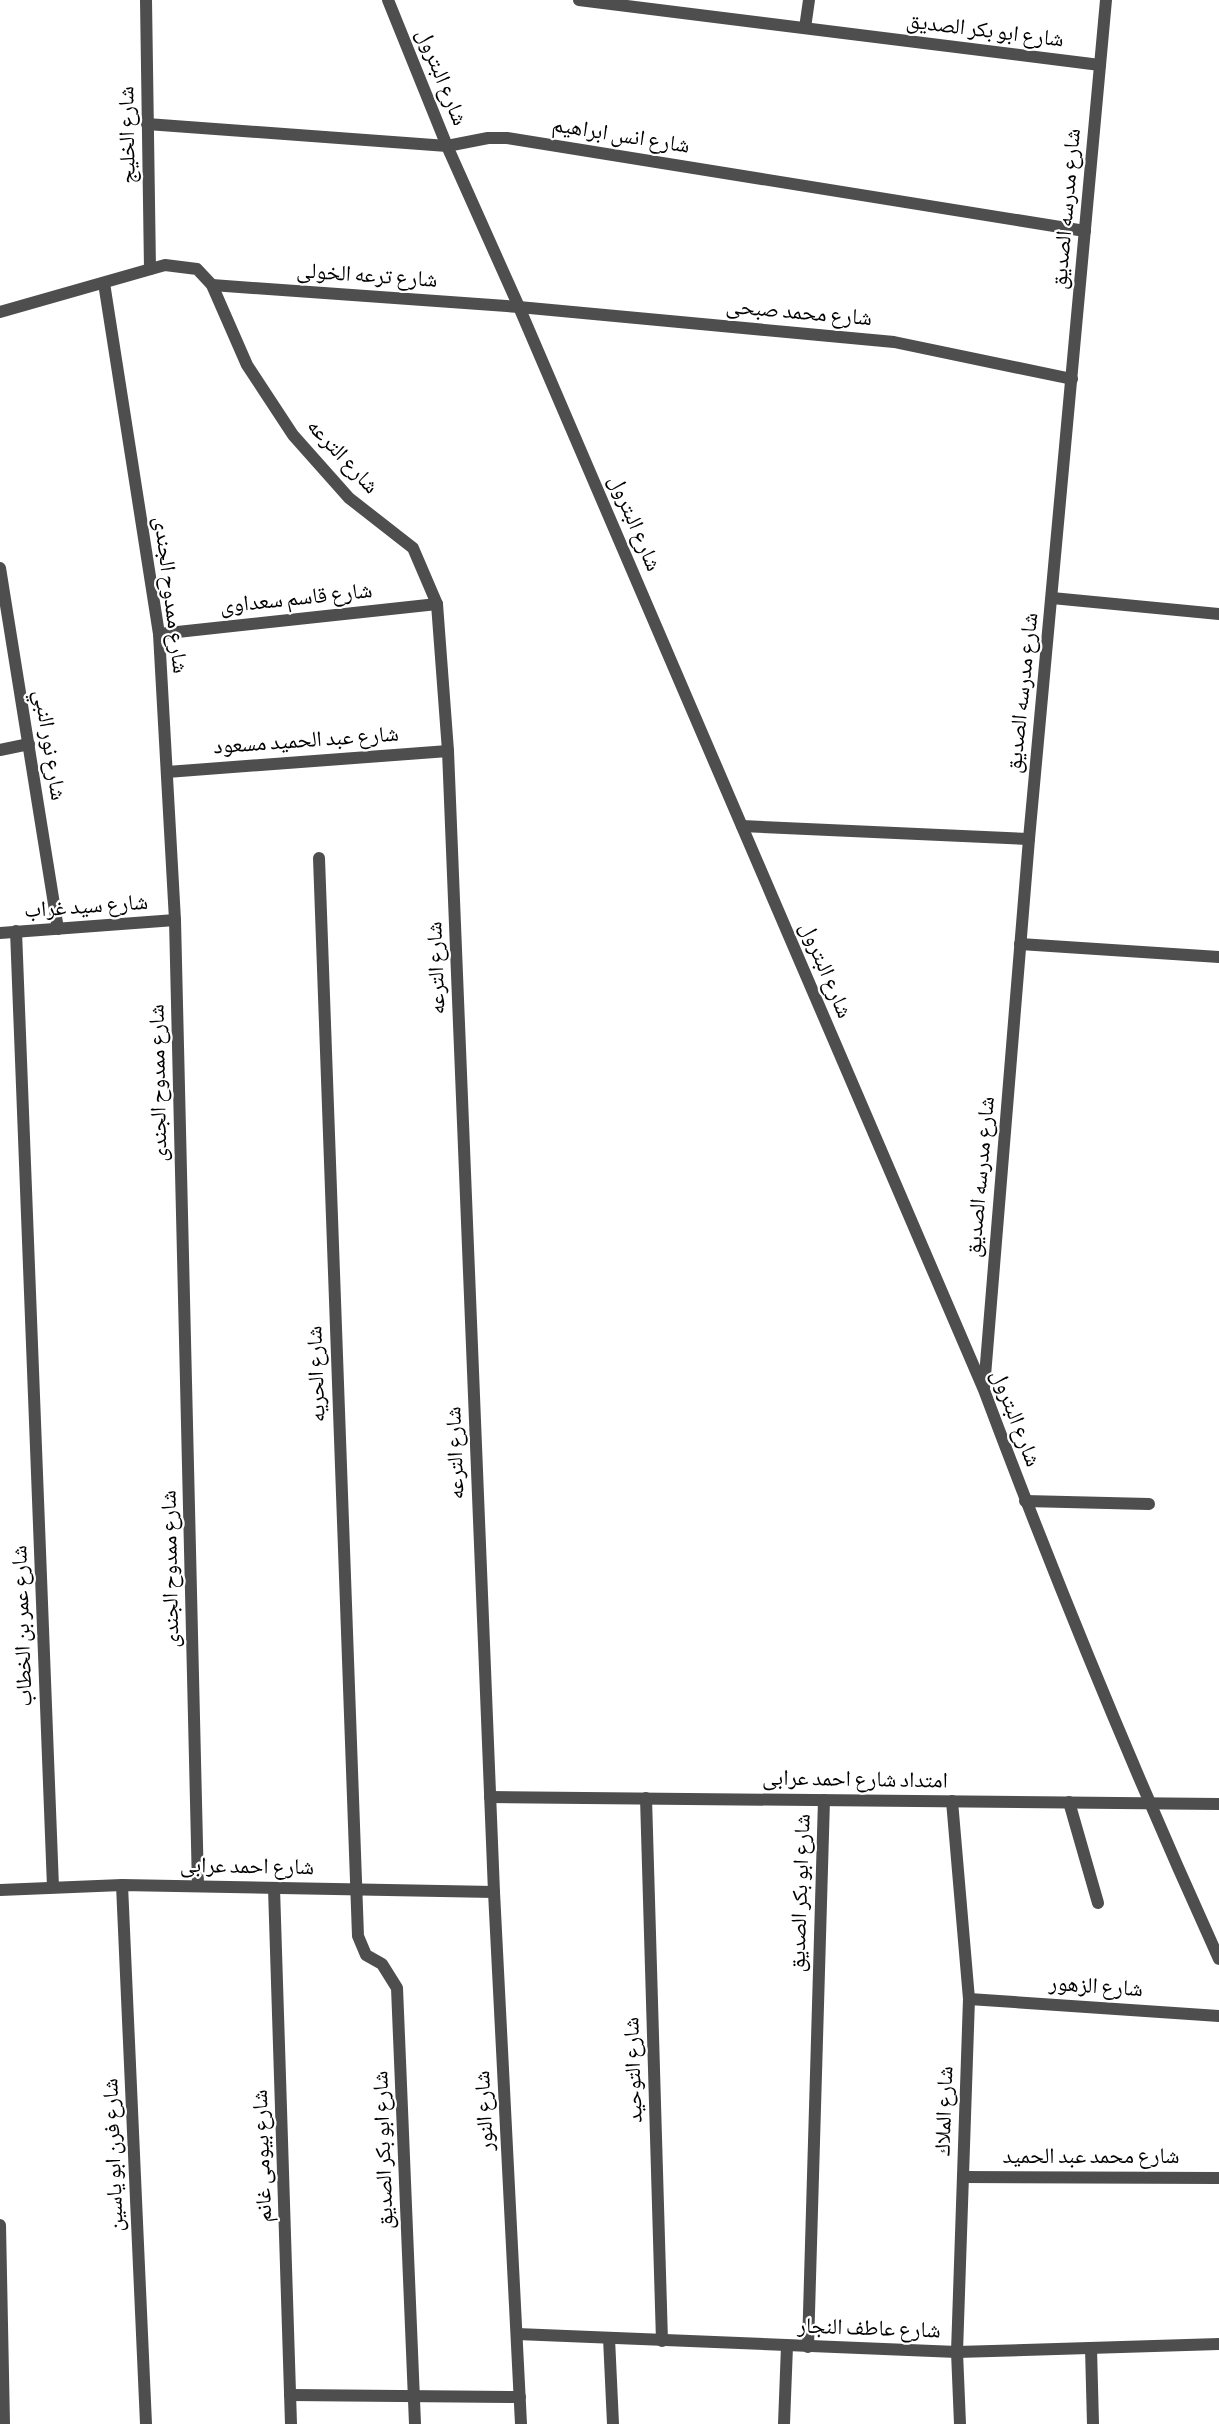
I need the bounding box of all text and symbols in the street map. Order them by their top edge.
street label: شارع ابو بكر الصديق [905,9,1065,53]
street label: شارع البترول [411,26,471,129]
street label: شارع الخليج [115,86,141,184]
street label: شارع انس ابراهيم [550,113,691,160]
street label: شارع مدرسه الصديق [1048,128,1086,291]
street label: شارع ترعه الخولى [296,259,438,293]
street label: شارع محمد صبحى [725,295,873,331]
street label: شارع الترعه [302,414,383,499]
street label: شارع البترول [603,472,665,575]
street label: شارع ممدوح الجندى [148,515,192,675]
street label: شارع قاسم سعداوى [219,579,374,620]
street label: شارع مدرسه الصديق [1003,612,1043,775]
street label: شارع نور النبي [25,688,70,803]
street label: شارع عبد الحميد مسعود [213,723,400,759]
street label: شارع سيد غراب [23,891,149,923]
street label: شارع البترول [794,919,856,1022]
street label: شارع الترعه [423,921,451,1015]
street label: شارع ممدوح الجندى [146,1004,172,1162]
street label: شارع مدرسه الصديق [962,1096,1000,1259]
street label: شارع الحريه [303,1325,331,1423]
street label: شارع البترول [986,1366,1045,1470]
street label: شارع الترعه [442,1406,470,1500]
street label: شارع ممدوح الجندى [158,1490,184,1648]
street label: شارع عمر بن الخطاب [8,1545,38,1707]
street label: امتداد شارع احمد عرابى [762,1766,948,1794]
street label: شارع ابو بكر الصديق [786,1813,816,1973]
street label: شارع احمد عرابى [180,1854,314,1880]
street label: شارع الزهور [1047,1972,1144,2002]
street label: شارع التوحيد [620,2017,648,2123]
street label: شارع الملاك [931,2066,959,2156]
street label: شارع ابو بكر الصديق [369,2070,399,2230]
street label: شارع النور [471,2070,499,2153]
street label: شارع فرن ابو ياسين [99,2078,129,2232]
street label: شارع بيومى غانم [249,2089,278,2223]
street label: شارع محمد عبد الحميد [1003,2145,1179,2169]
street label: شارع عاطف النجار [796,2314,941,2343]

